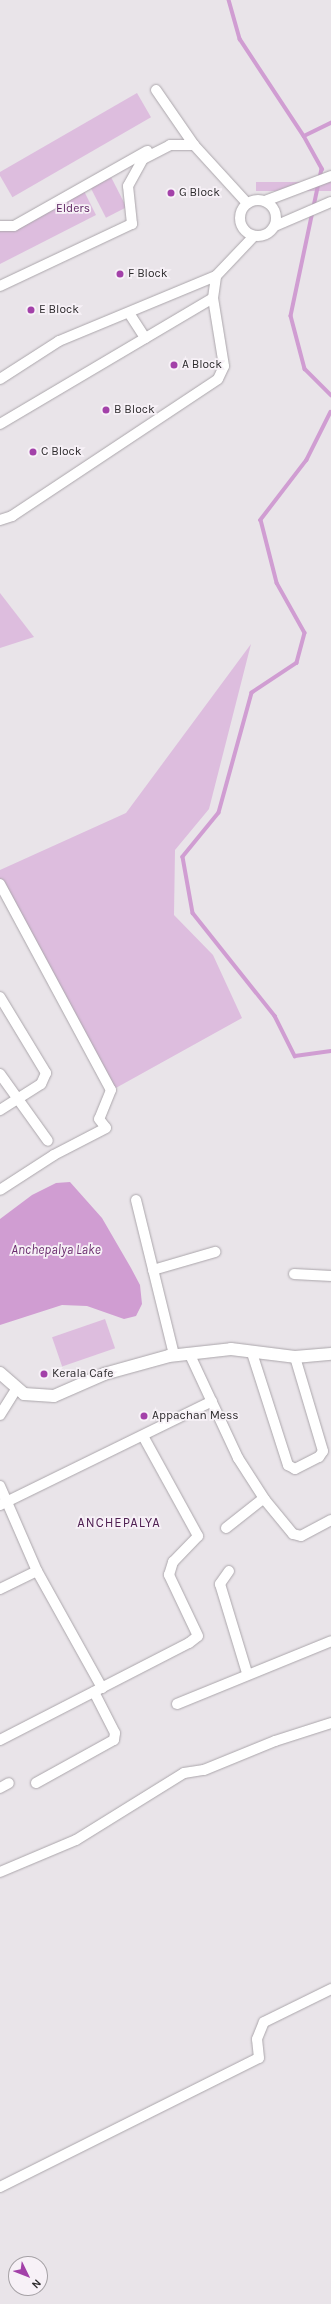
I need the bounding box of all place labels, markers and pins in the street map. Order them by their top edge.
place label: G Block [179,186,220,200]
marker: G Block [166,188,176,198]
place label: F Block [128,267,167,281]
marker: F Block [115,269,125,279]
place label: E Block [39,303,79,317]
marker: E Block [26,305,36,315]
place label: A Block [182,358,222,372]
marker: A Block [169,360,179,370]
place label: B Block [114,403,155,417]
marker: B Block [101,405,111,415]
place label: C Block [41,445,82,459]
marker: C Block [28,447,38,457]
place label: Kerala Cafe [52,1367,113,1381]
marker: Kerala Cafe [39,1369,49,1379]
place label: Appachan Mess [152,1409,239,1423]
marker: Appachan Mess [139,1411,149,1421]

